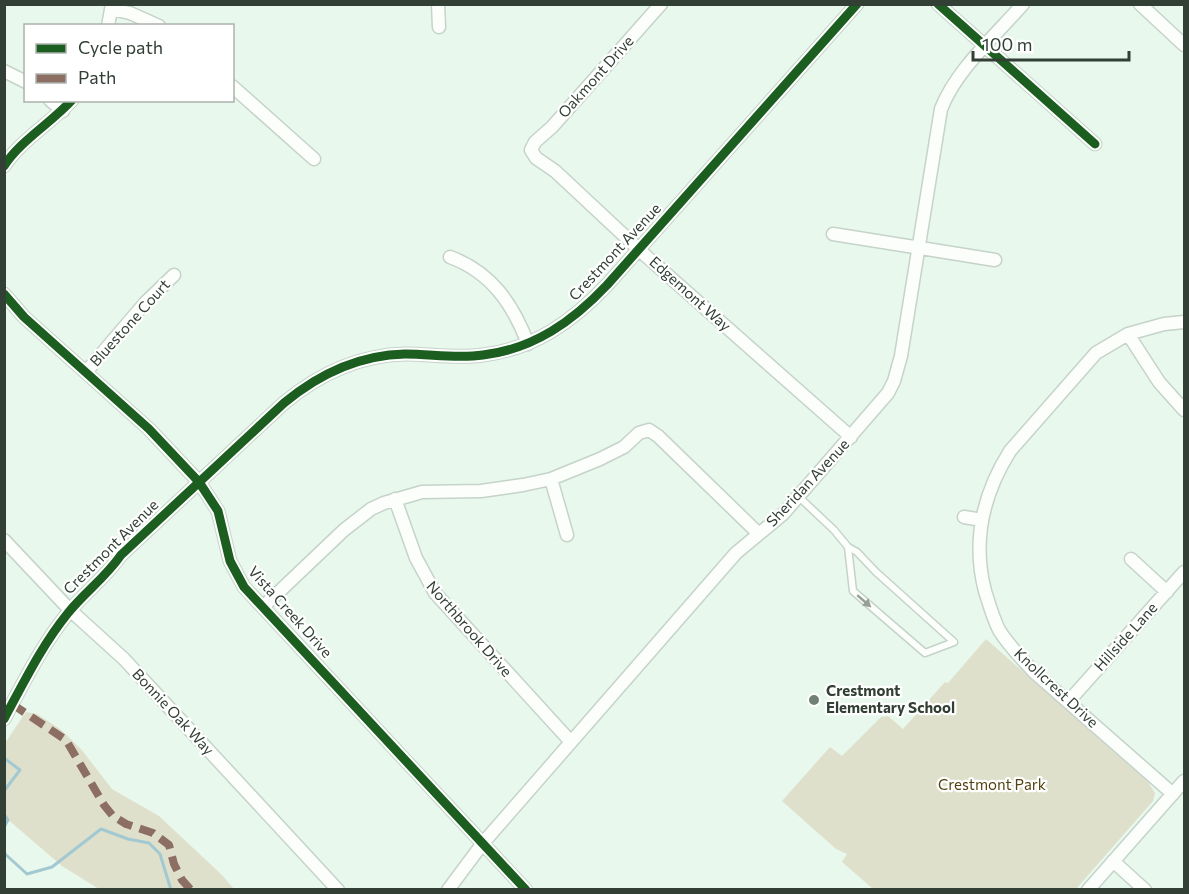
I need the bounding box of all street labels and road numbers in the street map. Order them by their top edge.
street label: Oakmont Drive [554,32,637,121]
street label: Crestmont Avenue [565,199,664,304]
street label: Edgemont Way [646,252,735,335]
street label: Bluestone Court [86,275,173,369]
street label: Sheridan Avenue [762,435,852,530]
street label: Crestmont Avenue [59,495,161,597]
street label: Vista Creek Drive [245,562,337,661]
street label: Northbrook Drive [423,577,516,680]
street label: Hillside Lane [1090,598,1161,674]
street label: Knollcrest Drive [1011,644,1103,731]
street label: Bonnie Oak Way [129,664,219,758]

